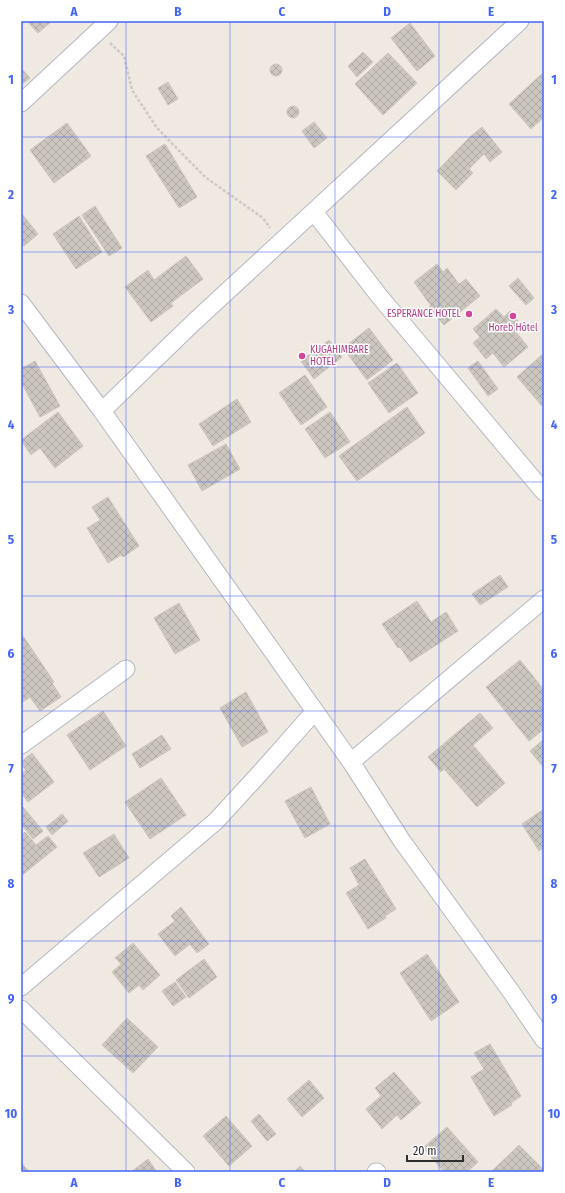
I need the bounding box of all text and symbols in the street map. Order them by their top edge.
text: A [69,4,78,19]
text: B [174,4,182,19]
text: C [279,4,286,19]
text: D [383,4,391,19]
text: E [488,4,494,19]
text: 1 [8,72,14,87]
text: 1 [551,72,557,87]
text: 2 [7,187,14,202]
text: 2 [550,187,557,202]
text: 3 [7,302,14,317]
text: 3 [550,302,557,317]
place label: ESPERANCE HOTEL [387,308,462,320]
marker: ESPERANCE HOTEL [464,309,474,319]
marker: Horeb Hôtel [508,311,518,321]
place label: Horeb Hôtel [488,322,538,334]
place label: KUGAHIMBARE HOTEL [310,344,369,368]
marker: KUGAHIMBARE HOTEL [297,351,307,361]
text: 4 [8,417,15,432]
text: 4 [551,417,558,432]
text: 5 [8,532,14,547]
text: 5 [551,532,557,547]
text: 6 [8,646,15,661]
text: 6 [551,646,558,661]
text: 7 [8,761,14,776]
text: 7 [551,761,557,776]
text: 8 [8,876,15,891]
text: 8 [551,876,558,891]
text: 9 [8,991,15,1006]
text: 9 [551,991,558,1006]
text: 10 [5,1106,17,1121]
text: 10 [548,1106,560,1121]
scale bar [407,1137,463,1163]
text: 20 m [413,1144,437,1158]
text: A [69,1175,78,1190]
text: B [174,1175,182,1190]
text: C [279,1175,286,1190]
text: D [383,1175,391,1190]
text: E [488,1175,494,1190]

